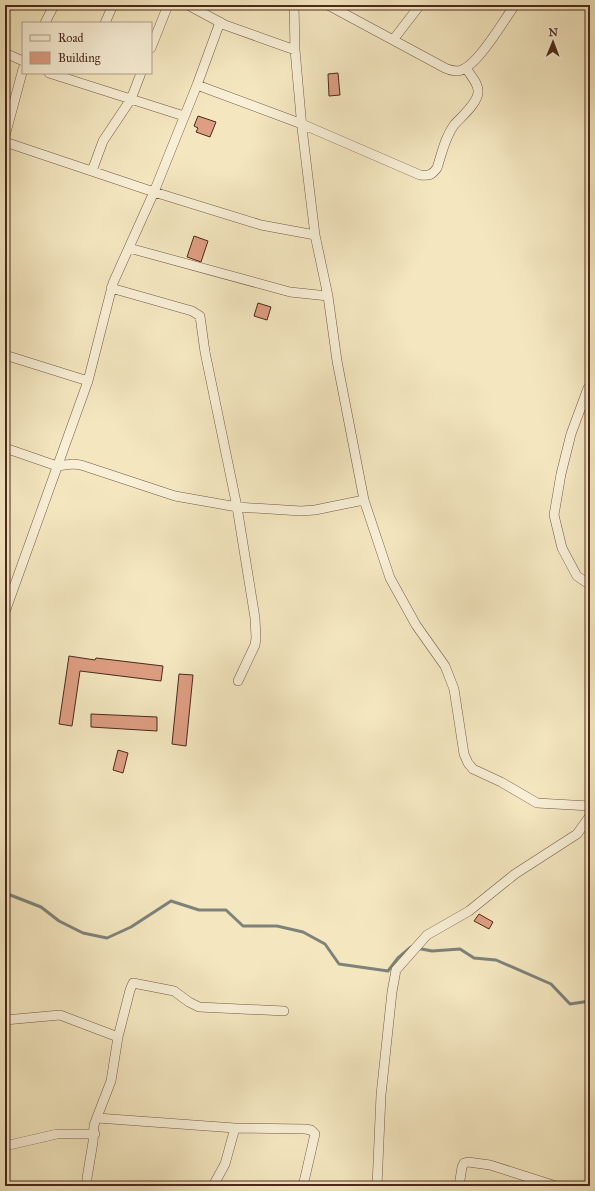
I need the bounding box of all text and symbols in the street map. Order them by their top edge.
legend [22,22,152,74]
north arrow [533,22,573,62]
text: N [548,26,559,39]
text: Road [58,31,84,45]
text: Building [58,51,101,66]

